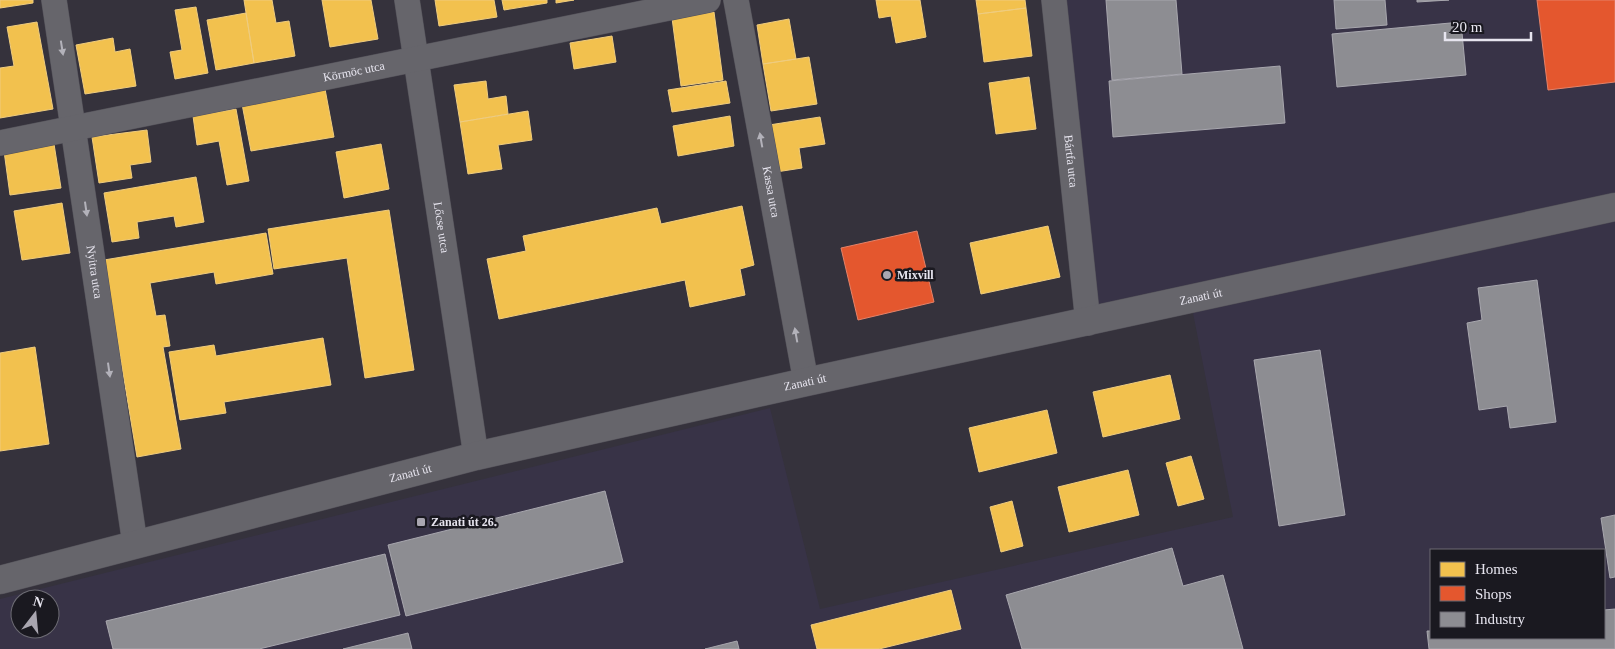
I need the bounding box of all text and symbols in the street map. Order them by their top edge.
scale bar [1445,10,1531,42]
text: 20 m [1452,19,1483,35]
one-way arrow [58,41,66,57]
street label: Körmöc utca [322,58,386,85]
one-way arrow [757,132,765,148]
street label: Bártfa utca [1061,134,1081,189]
street label: Kassa utca [760,165,783,219]
one-way arrow [82,201,90,217]
street label: Lőcse utca [431,201,452,255]
street label: Nyitra utca [84,244,105,300]
place label: Mixvill [897,268,934,282]
marker: Mixvill [881,269,893,281]
street label: Zanati út [1178,285,1224,308]
one-way arrow [792,326,800,342]
one-way arrow [106,362,114,378]
street label: Zanati út [782,371,828,394]
street label: Zanati út [388,461,434,485]
place label: Zanati út 26. [431,515,497,529]
marker: Zanati út 26. [415,516,427,528]
legend [1430,549,1605,639]
text: Homes [1475,561,1518,577]
text: Shops [1475,586,1512,602]
north arrow [10,589,60,639]
text: N [32,593,45,611]
text: Industry [1475,611,1525,627]

